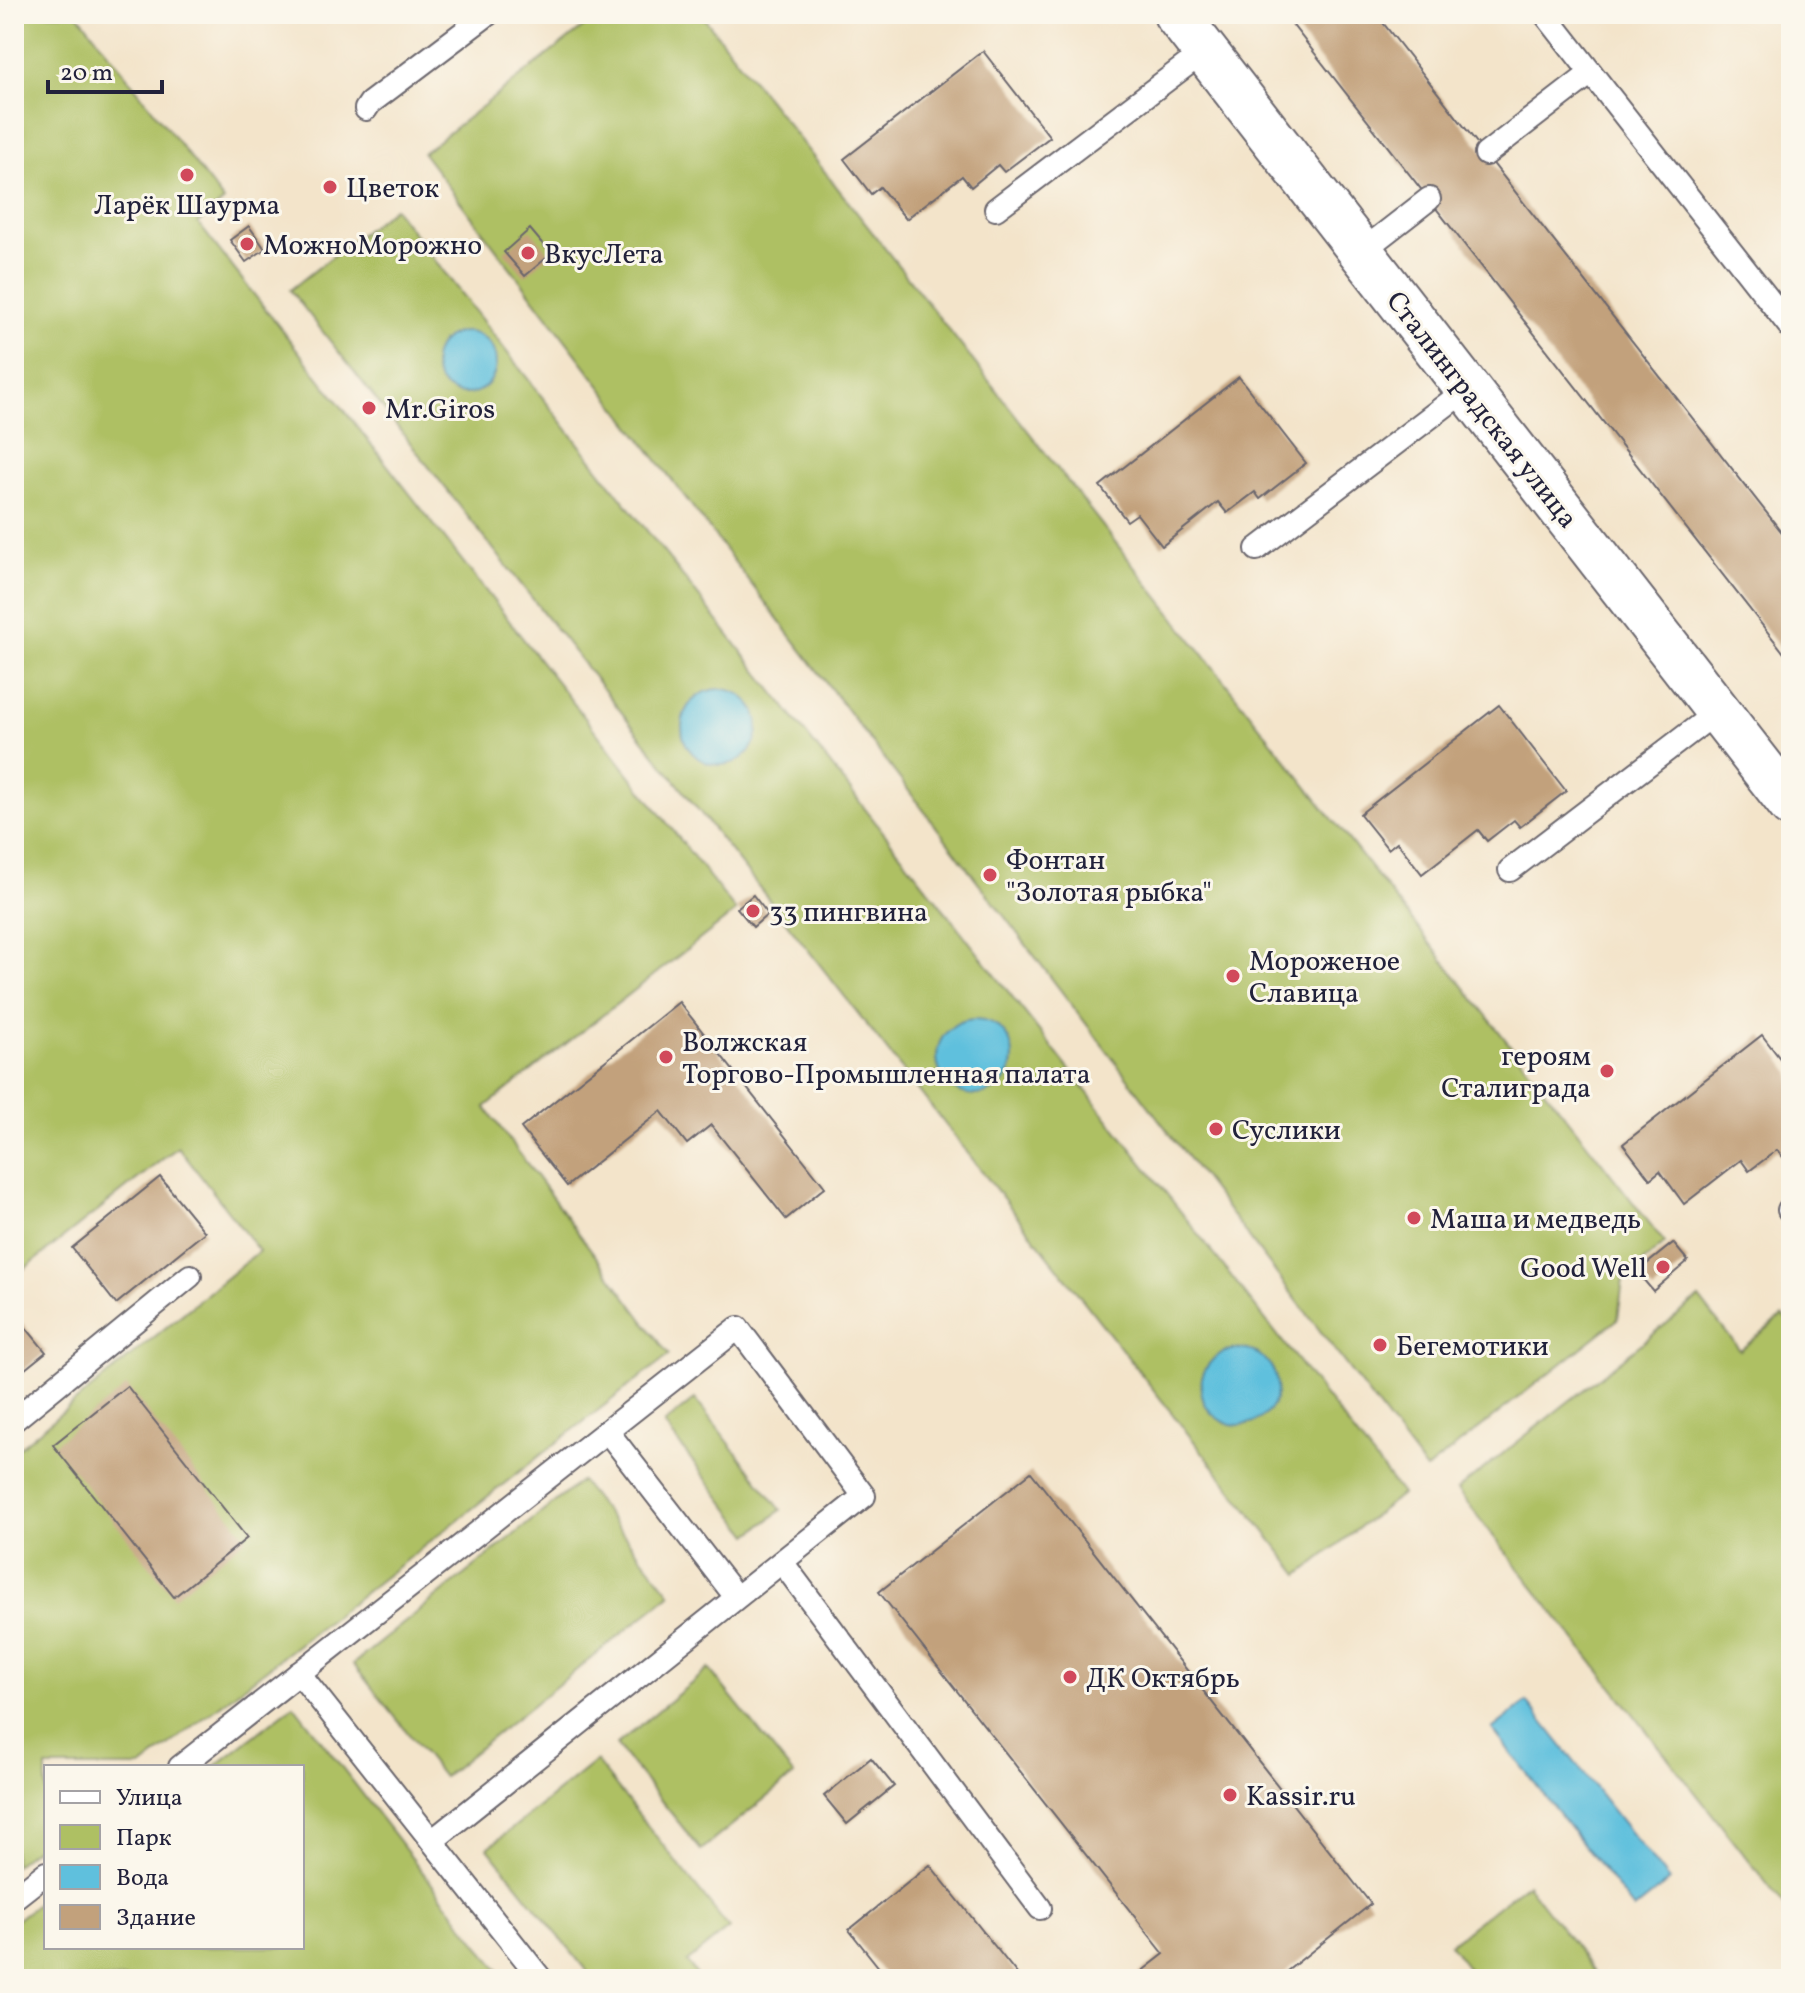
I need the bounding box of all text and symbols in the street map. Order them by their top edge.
scale bar [48,44,162,94]
text: 20 m [60,57,113,91]
marker: Ларёк Шаурма [178,166,196,184]
place label: Цветок [346,170,439,209]
marker: Цветок [321,178,339,196]
place label: Ларёк Шаурма [94,187,280,226]
place label: МожноМорожно [263,227,482,266]
marker: МожноМорожно [238,235,256,253]
place label: ВкусЛета [544,236,664,275]
marker: ВкусЛета [519,244,537,262]
street label: Сталинградская улица [1376,284,1586,537]
place label: Mr.Giros [385,391,495,430]
marker: Mr.Giros [360,399,378,417]
place label: Фонтан "Золотая рыбка" [1006,842,1212,913]
marker: Фонтан "Золотая рыбка" [981,866,999,884]
place label: 33 пингвина [769,894,928,933]
marker: 33 пингвина [744,902,762,920]
place label: Мороженое Славица [1249,943,1400,1014]
marker: Мороженое Славица [1224,967,1242,985]
place label: Волжская Торгово-Промышленная палата [682,1024,1091,1095]
place label: героям Сталиграда [1441,1038,1591,1109]
marker: Волжская Торгово-Промышленная палата [657,1048,675,1066]
marker: героям Сталиграда [1598,1062,1616,1080]
place label: Суслики [1232,1112,1341,1151]
marker: Суслики [1207,1120,1225,1138]
place label: Маша и медведь [1430,1201,1641,1240]
marker: Маша и медведь [1405,1209,1423,1227]
place label: Good Well [1520,1250,1647,1289]
marker: Good Well [1654,1258,1672,1276]
place label: Бегемотики [1396,1328,1549,1367]
marker: Бегемотики [1371,1336,1389,1354]
place label: ДК Октябрь [1086,1660,1240,1699]
marker: ДК Октябрь [1061,1668,1079,1686]
legend [44,1765,304,1949]
place label: Kassir.ru [1246,1778,1356,1817]
text: Улица [116,1782,183,1816]
marker: Kassir.ru [1221,1786,1239,1804]
text: Парк [116,1822,172,1856]
text: Вода [116,1862,169,1896]
text: Здание [116,1902,196,1936]

